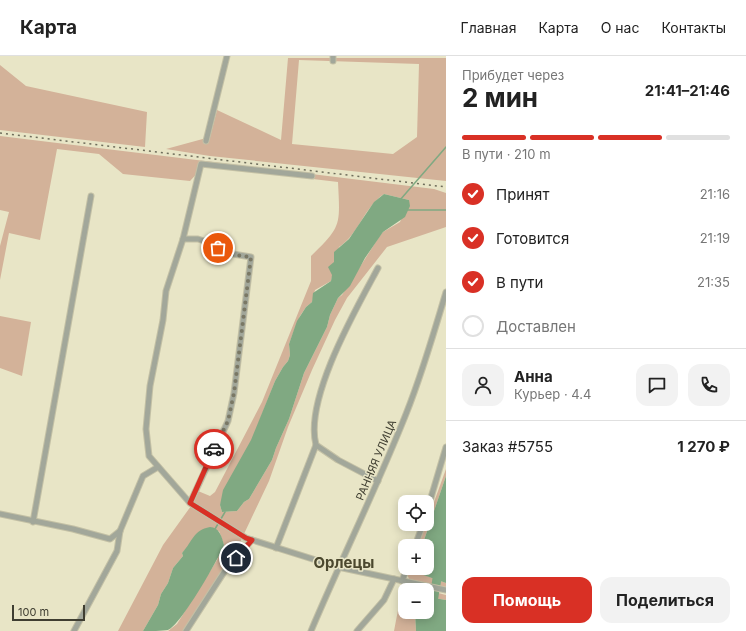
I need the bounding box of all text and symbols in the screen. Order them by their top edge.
text: Карта [20,16,77,39]
text: Главная [461,19,516,36]
text: Карта [538,19,579,36]
text: О нас [601,19,639,36]
text: Контакты [661,19,726,36]
text: Прибудет через [462,67,564,83]
text: 21:41–21:46 [645,81,730,100]
text: 2 мин [462,82,538,113]
text: В пути · 210 m [462,146,551,162]
icon: check [462,183,484,205]
text: Принят [496,185,549,204]
text: 21:16 [700,186,730,202]
icon: check [462,227,484,249]
text: Готовится [496,229,569,248]
text: 21:19 [700,230,730,246]
pin [201,231,235,265]
icon: bag [207,237,229,259]
icon: check [462,271,484,293]
text: В пути [496,273,543,292]
text: 21:35 [697,274,730,290]
text: Доставлен [496,317,576,336]
button: person [462,364,504,406]
button: chat [636,364,678,406]
button: phone [688,364,730,406]
text: Анна [514,367,553,386]
text: Курьер · 4.4 [514,386,591,402]
street label: РАННЯЯ УЛИЦА [353,417,399,502]
courier [194,429,234,469]
text: Заказ #5755 [462,437,553,456]
text: 1 270 ₽ [677,437,730,456]
icon: car [203,438,225,460]
map controls [398,495,434,619]
button: locate [398,495,434,531]
button: + [398,539,434,575]
pin [219,541,253,575]
icon: home [225,547,247,569]
district label: Орлецы [314,553,374,572]
button: Помощь [462,577,592,623]
button: Поделиться [600,577,730,623]
button: − [398,583,434,619]
scale bar [12,603,85,622]
text: 100 m [18,605,49,619]

